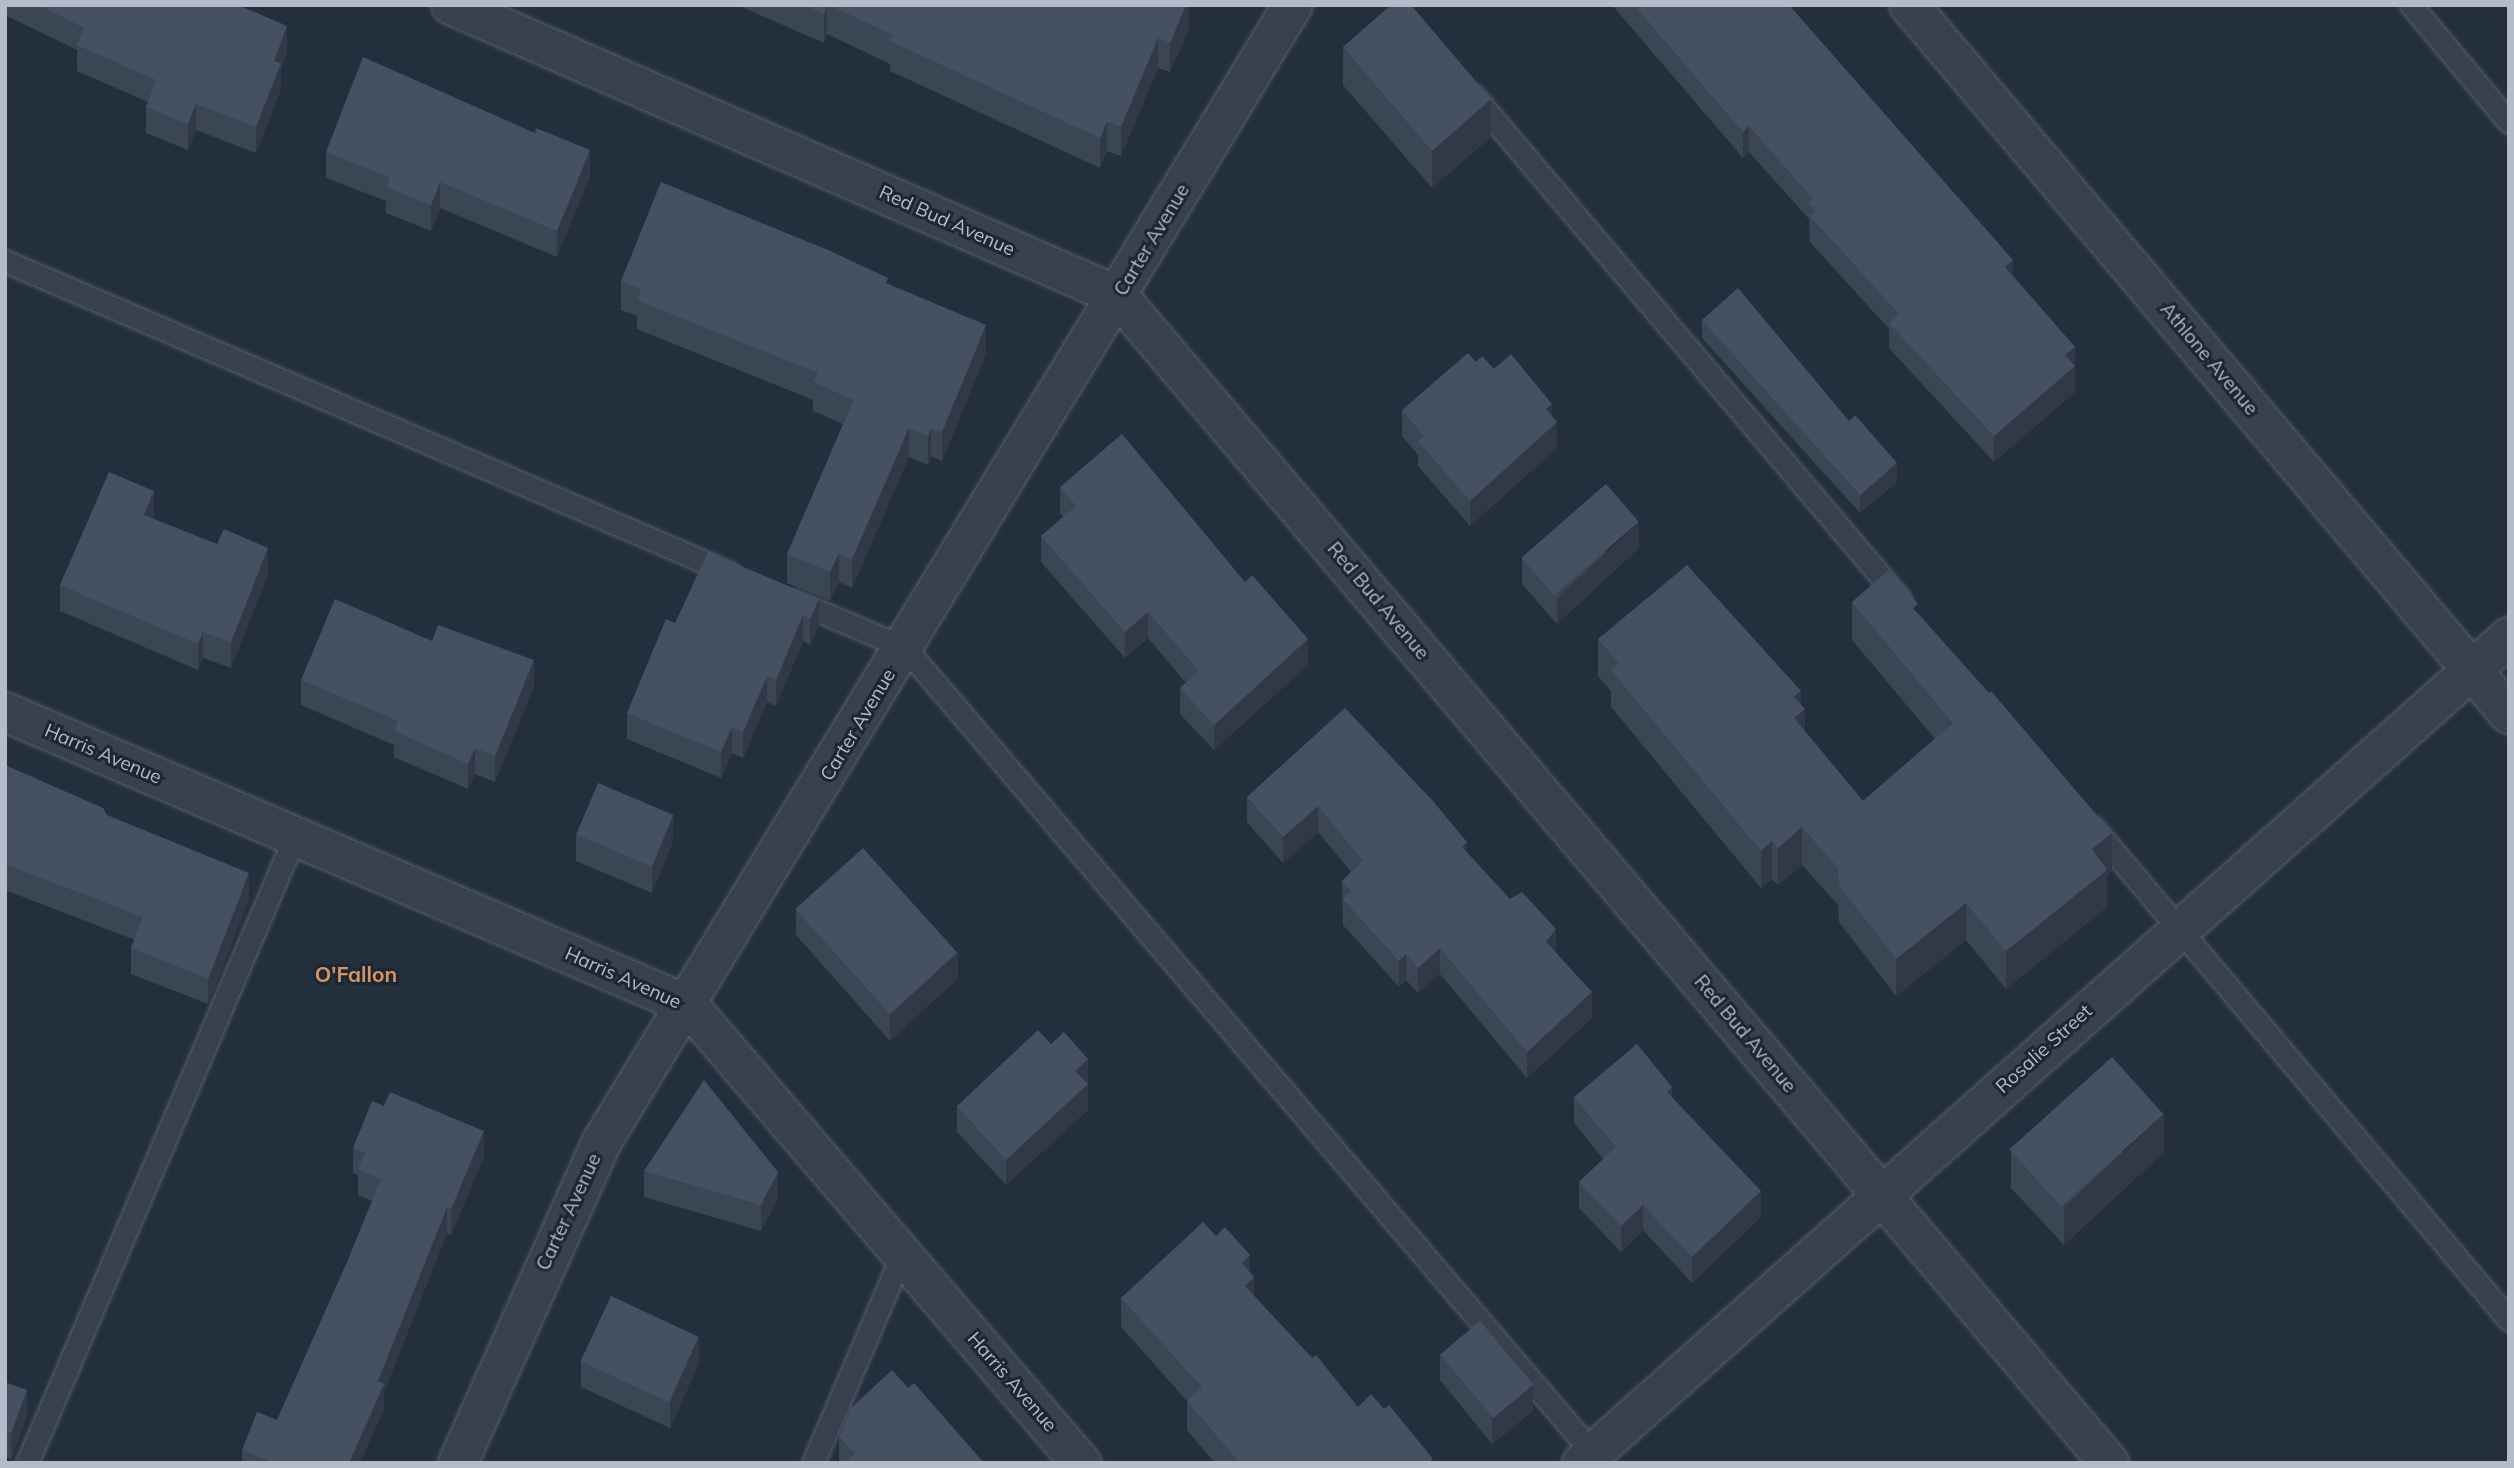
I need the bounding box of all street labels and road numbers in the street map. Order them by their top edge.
street label: Carter Avenue [1110,180,1194,300]
street label: Red Bud Avenue [876,181,1018,261]
street label: Athlone Avenue [2155,298,2263,420]
street label: Red Bud Avenue [1322,538,1434,664]
street label: Carter Avenue [816,665,900,785]
street label: Harris Avenue [41,719,165,789]
street label: Harris Avenue [561,942,685,1014]
street label: Red Bud Avenue [1689,971,1801,1097]
street label: Rosalie Street [1991,1000,2097,1098]
street label: Carter Avenue [532,1150,606,1274]
street label: Harris Avenue [962,1327,1062,1437]

